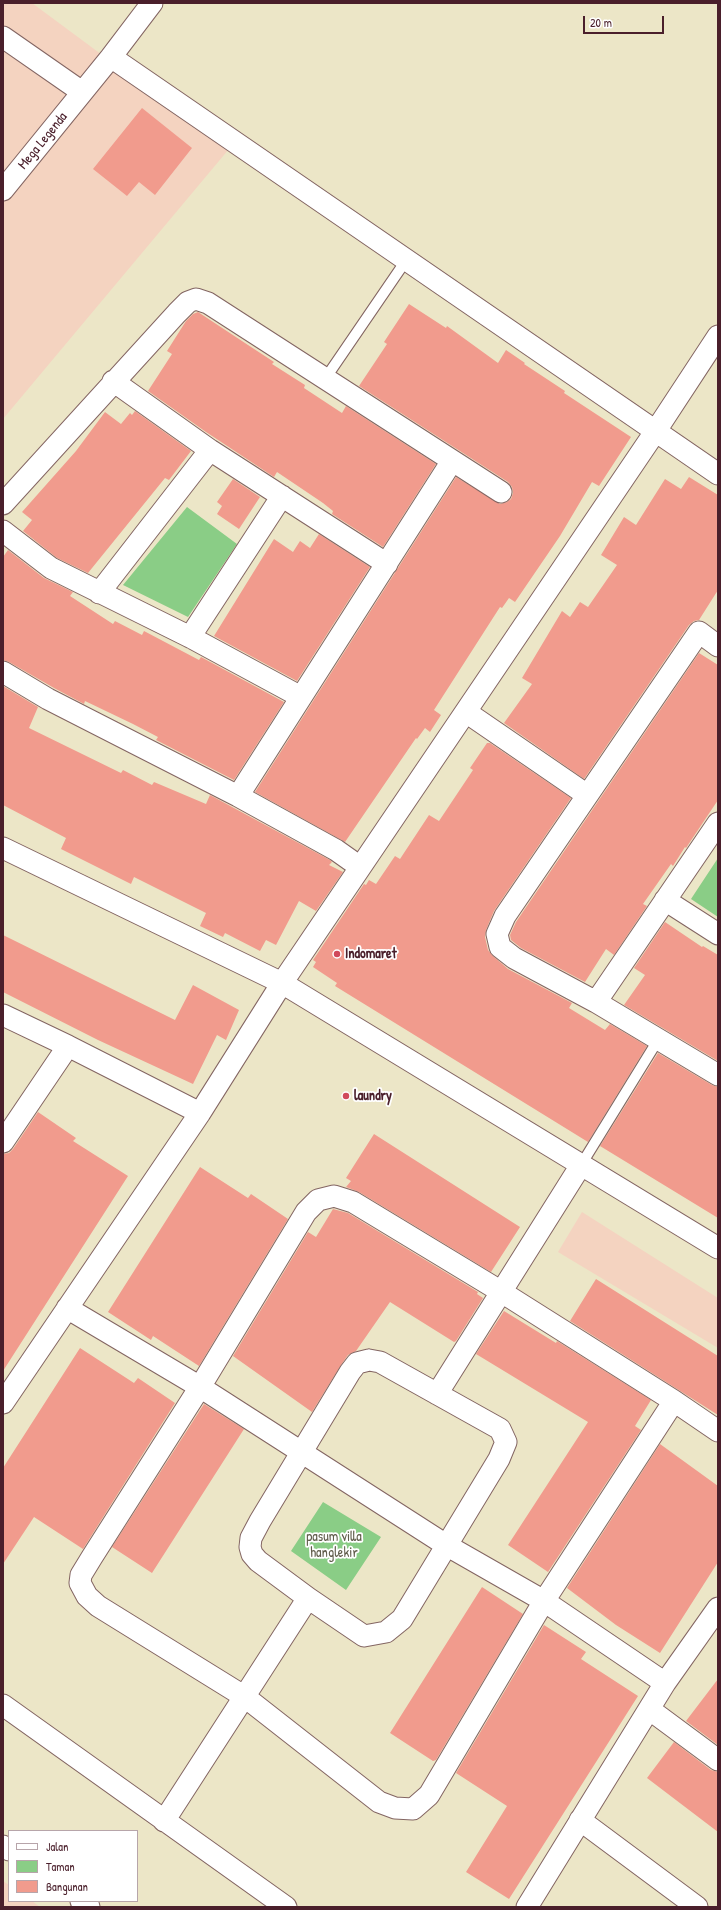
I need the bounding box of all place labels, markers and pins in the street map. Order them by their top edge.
place label: Indomaret [345,946,397,962]
marker: Indomaret [332,949,342,959]
place label: laundry [354,1088,392,1104]
marker: laundry [341,1091,351,1101]

